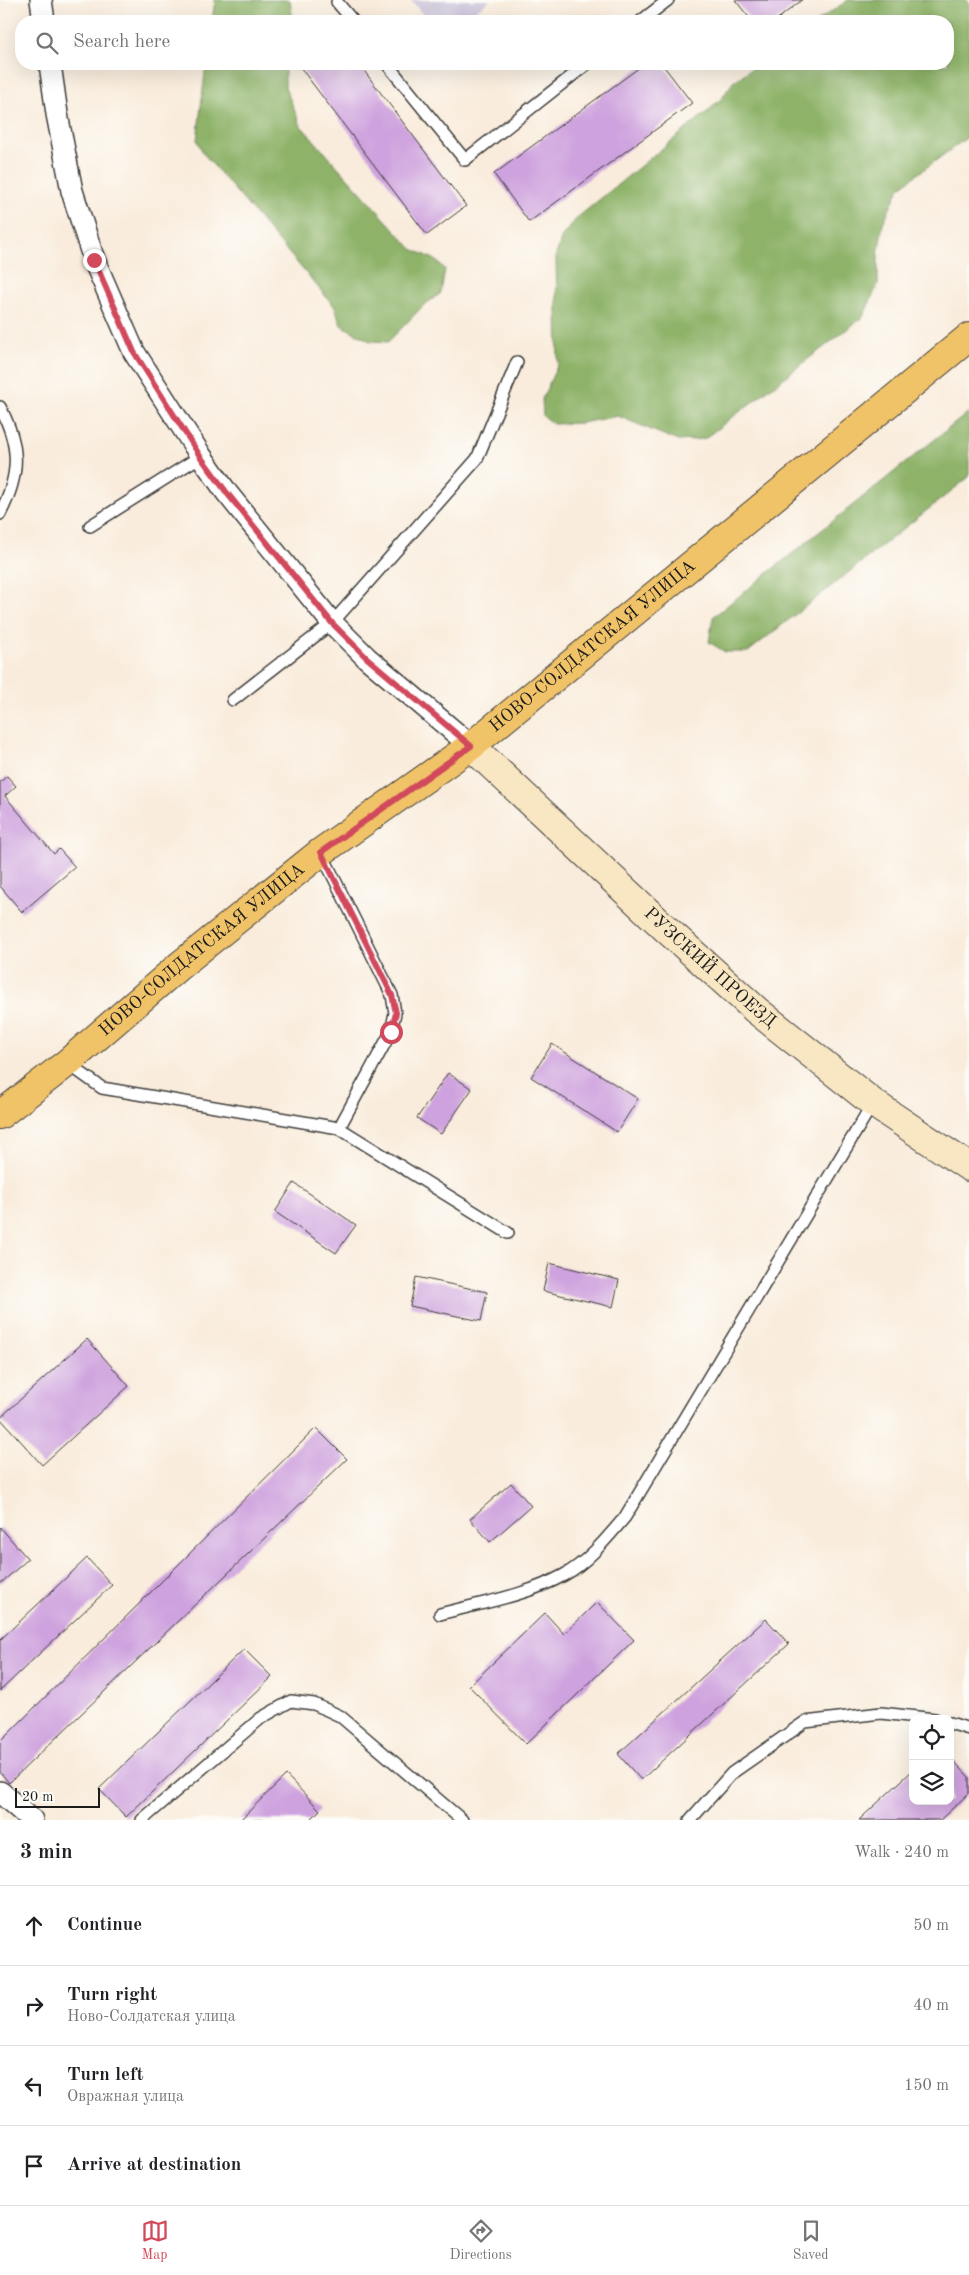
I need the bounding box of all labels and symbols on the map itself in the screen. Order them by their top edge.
route end [83,249,106,272]
street label: НОВО-СОЛДАТСКАЯ УЛИЦА [486,556,699,736]
street label: НОВО-СОЛДАТСКАЯ УЛИЦА [96,860,308,1040]
street label: РУЗСКИЙ ПРОЕЗД [640,904,779,1031]
route start [380,1021,403,1044]
scale bar [15,1785,100,1808]

